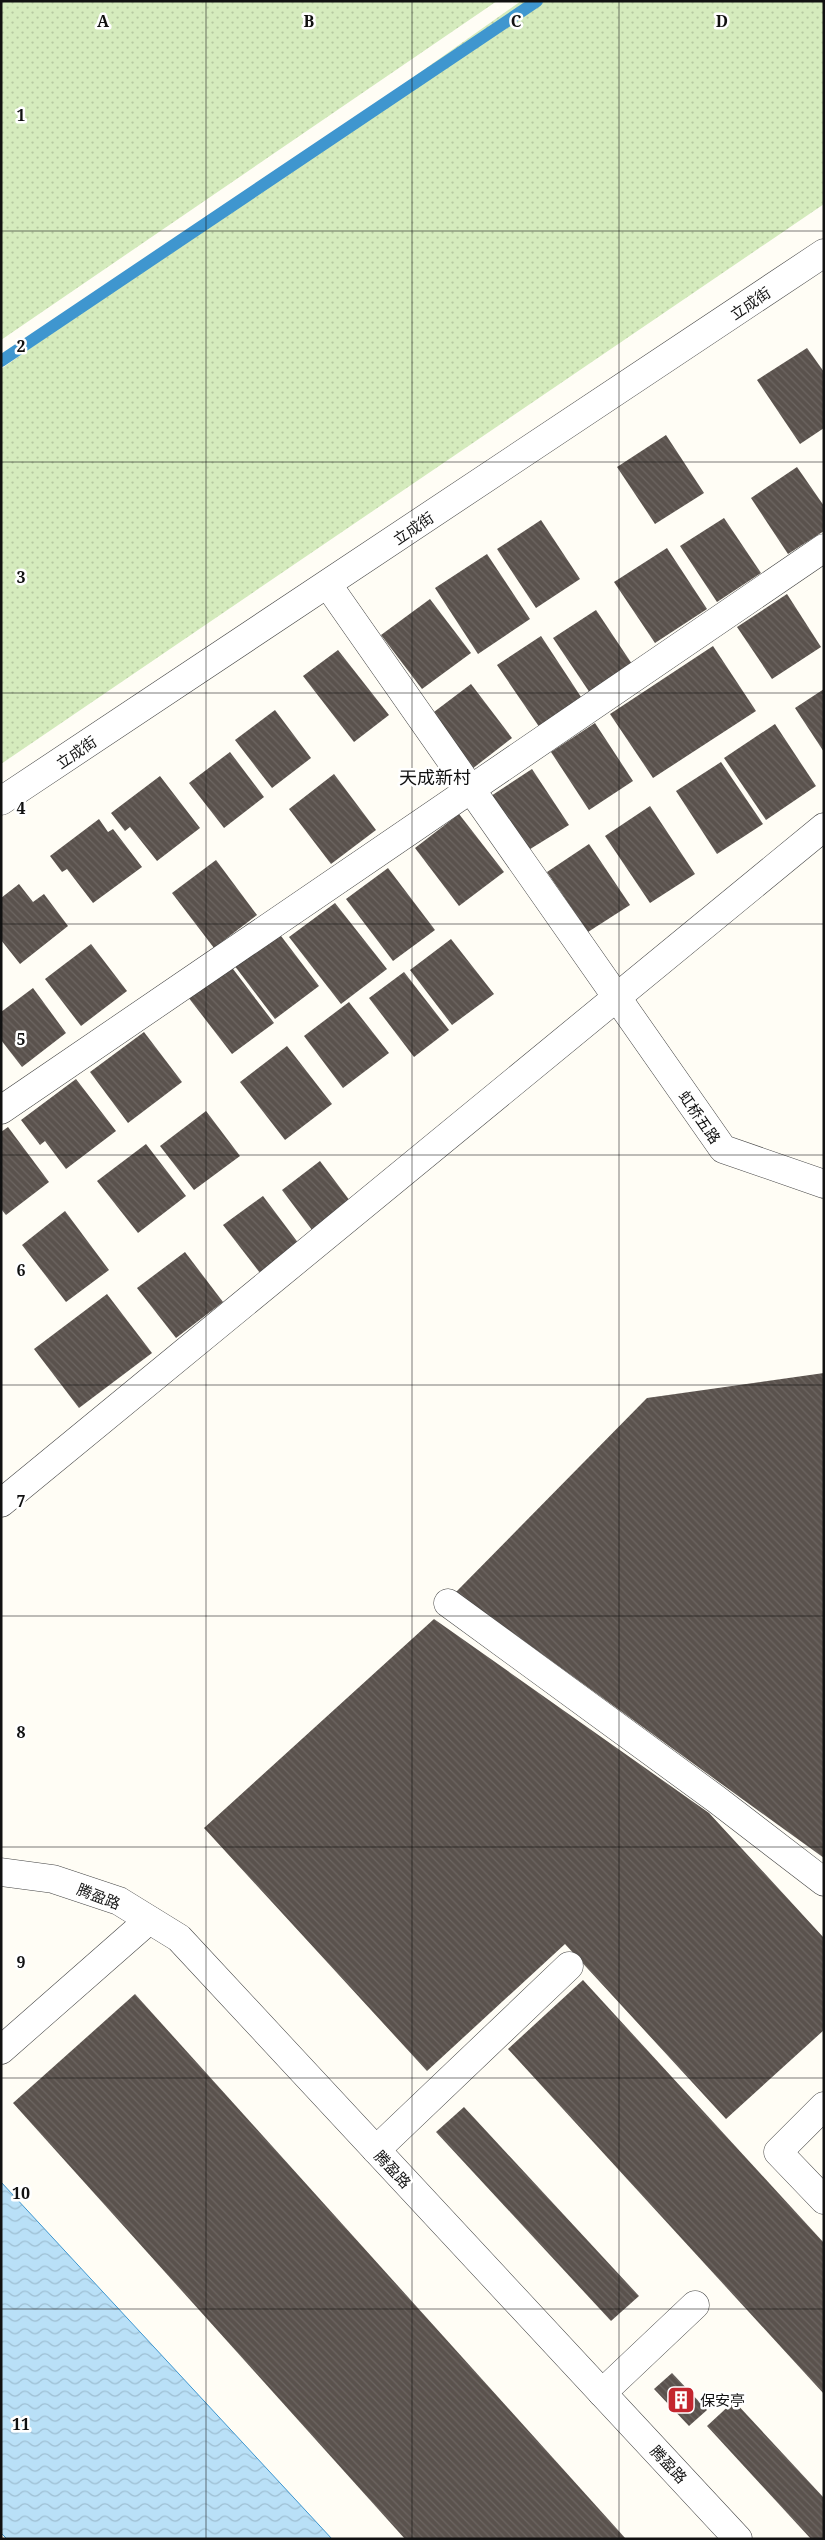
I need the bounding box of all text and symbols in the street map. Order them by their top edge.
text: A [97,10,110,32]
text: B [304,10,315,32]
text: C [511,10,522,32]
text: D [716,10,728,32]
text: 1 [16,104,26,126]
street label: 立成街 [726,282,774,324]
text: 2 [16,335,26,357]
street label: 立成街 [389,507,437,549]
text: 3 [16,566,26,588]
street label: 立成街 [52,731,100,773]
district label: 天成新村 [399,765,471,789]
text: 4 [16,797,26,819]
text: 5 [16,1028,26,1050]
street label: 虹桥五路 [675,1087,725,1147]
text: 6 [16,1259,26,1281]
text: 7 [16,1490,26,1512]
text: 8 [16,1721,26,1743]
street label: 腾盈路 [74,1879,124,1913]
text: 9 [16,1951,26,1973]
street label: 腾盈路 [370,2146,416,2192]
text: 10 [12,2182,30,2204]
building icon: 保安亭 [666,2385,696,2415]
place label: 保安亭 [700,2390,745,2410]
text: 11 [12,2413,30,2435]
street label: 腾盈路 [646,2441,692,2487]

